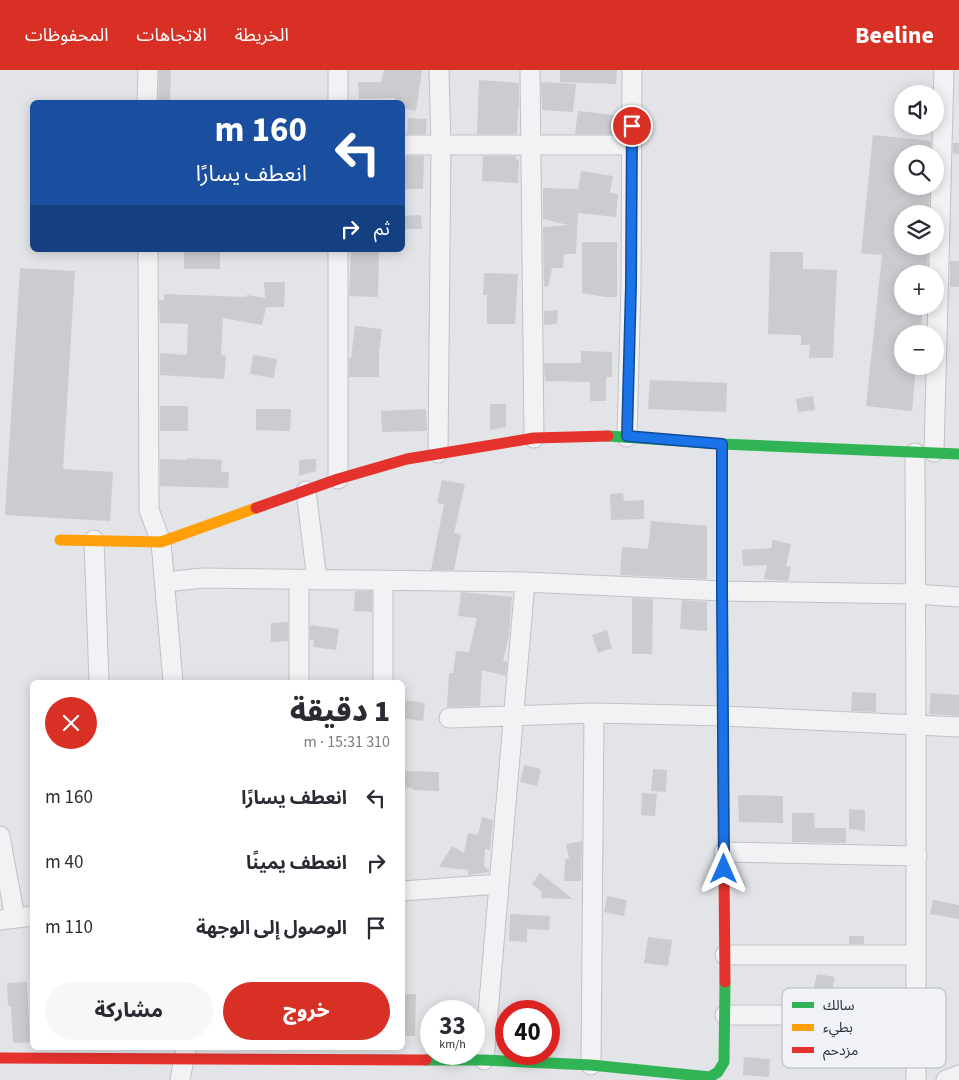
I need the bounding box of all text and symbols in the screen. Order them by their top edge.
text: Beeline [855,18,934,53]
text: المحفوظات [25,23,109,48]
text: الاتجاهات [137,23,207,48]
text: الخريطة [235,23,289,48]
map controls [894,85,944,375]
button: sound [894,85,944,135]
text: 160 m [215,105,307,155]
pin [611,105,653,147]
icon: arrive [618,112,646,140]
icon: left [325,120,390,185]
button: search [894,145,944,195]
text: انعطف يسارًا [196,158,307,190]
button: layers [894,205,944,255]
icon: right [336,215,364,243]
text: ثم [374,216,390,243]
button: + [894,265,944,315]
button: − [894,325,944,375]
text: 1 دقيقة [290,690,390,733]
button: close [45,697,97,749]
text: 310 m · 15:31 [303,731,390,753]
text: 160 m [45,784,93,811]
icon: left [362,784,390,812]
text: انعطف يسارًا [241,785,347,812]
position arrow [697,842,749,894]
text: 40 m [45,849,83,876]
icon: right [362,849,390,877]
text: انعطف يمينًا [246,850,347,877]
text: 110 m [45,914,93,941]
icon: arrive [362,914,390,942]
text: الوصول إلى الوجهة [196,915,347,942]
button: مشاركة [45,982,213,1040]
button: خروج [223,982,390,1040]
legend [782,988,946,1068]
text: سالك [823,996,855,1016]
speed limit sign: 40 [495,1000,560,1065]
text: 33 [439,1008,466,1044]
text: بطيء [823,1018,853,1038]
text: km/h [439,1036,466,1053]
text: مزدحم [823,1041,858,1061]

